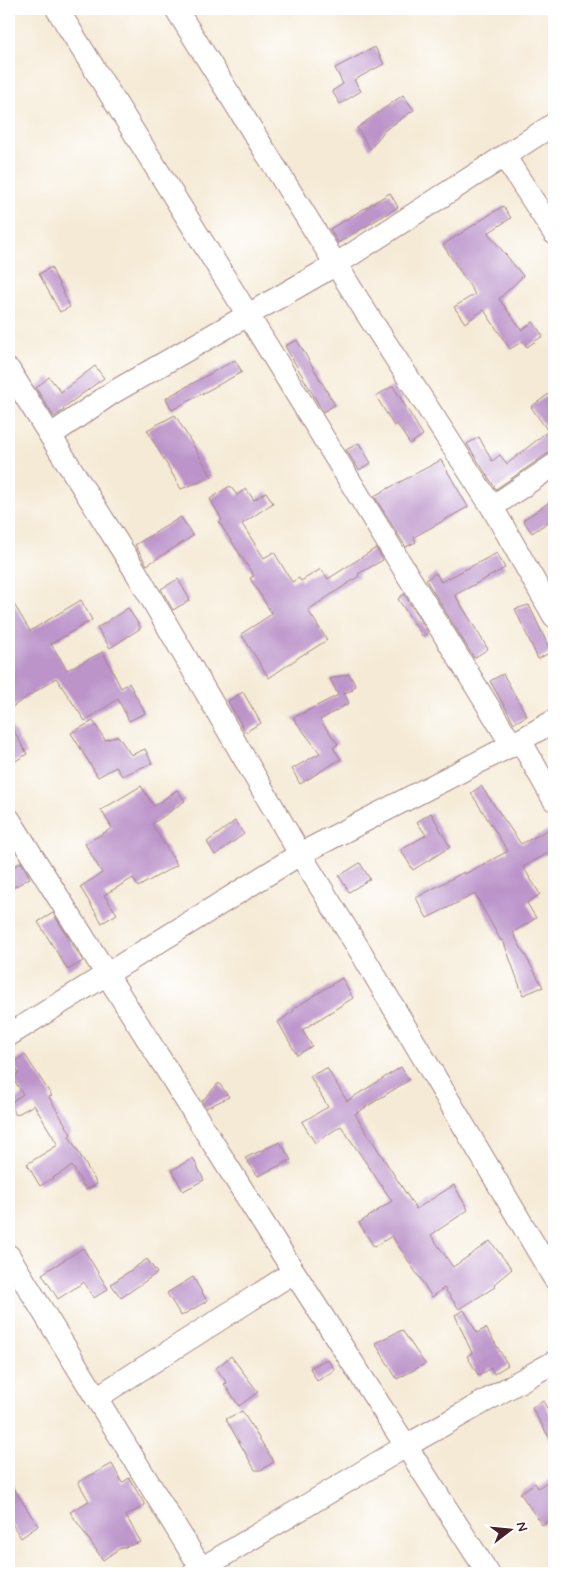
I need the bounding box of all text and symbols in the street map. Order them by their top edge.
north arrow [486,1504,536,1554]
text: N [512,1520,531,1534]

